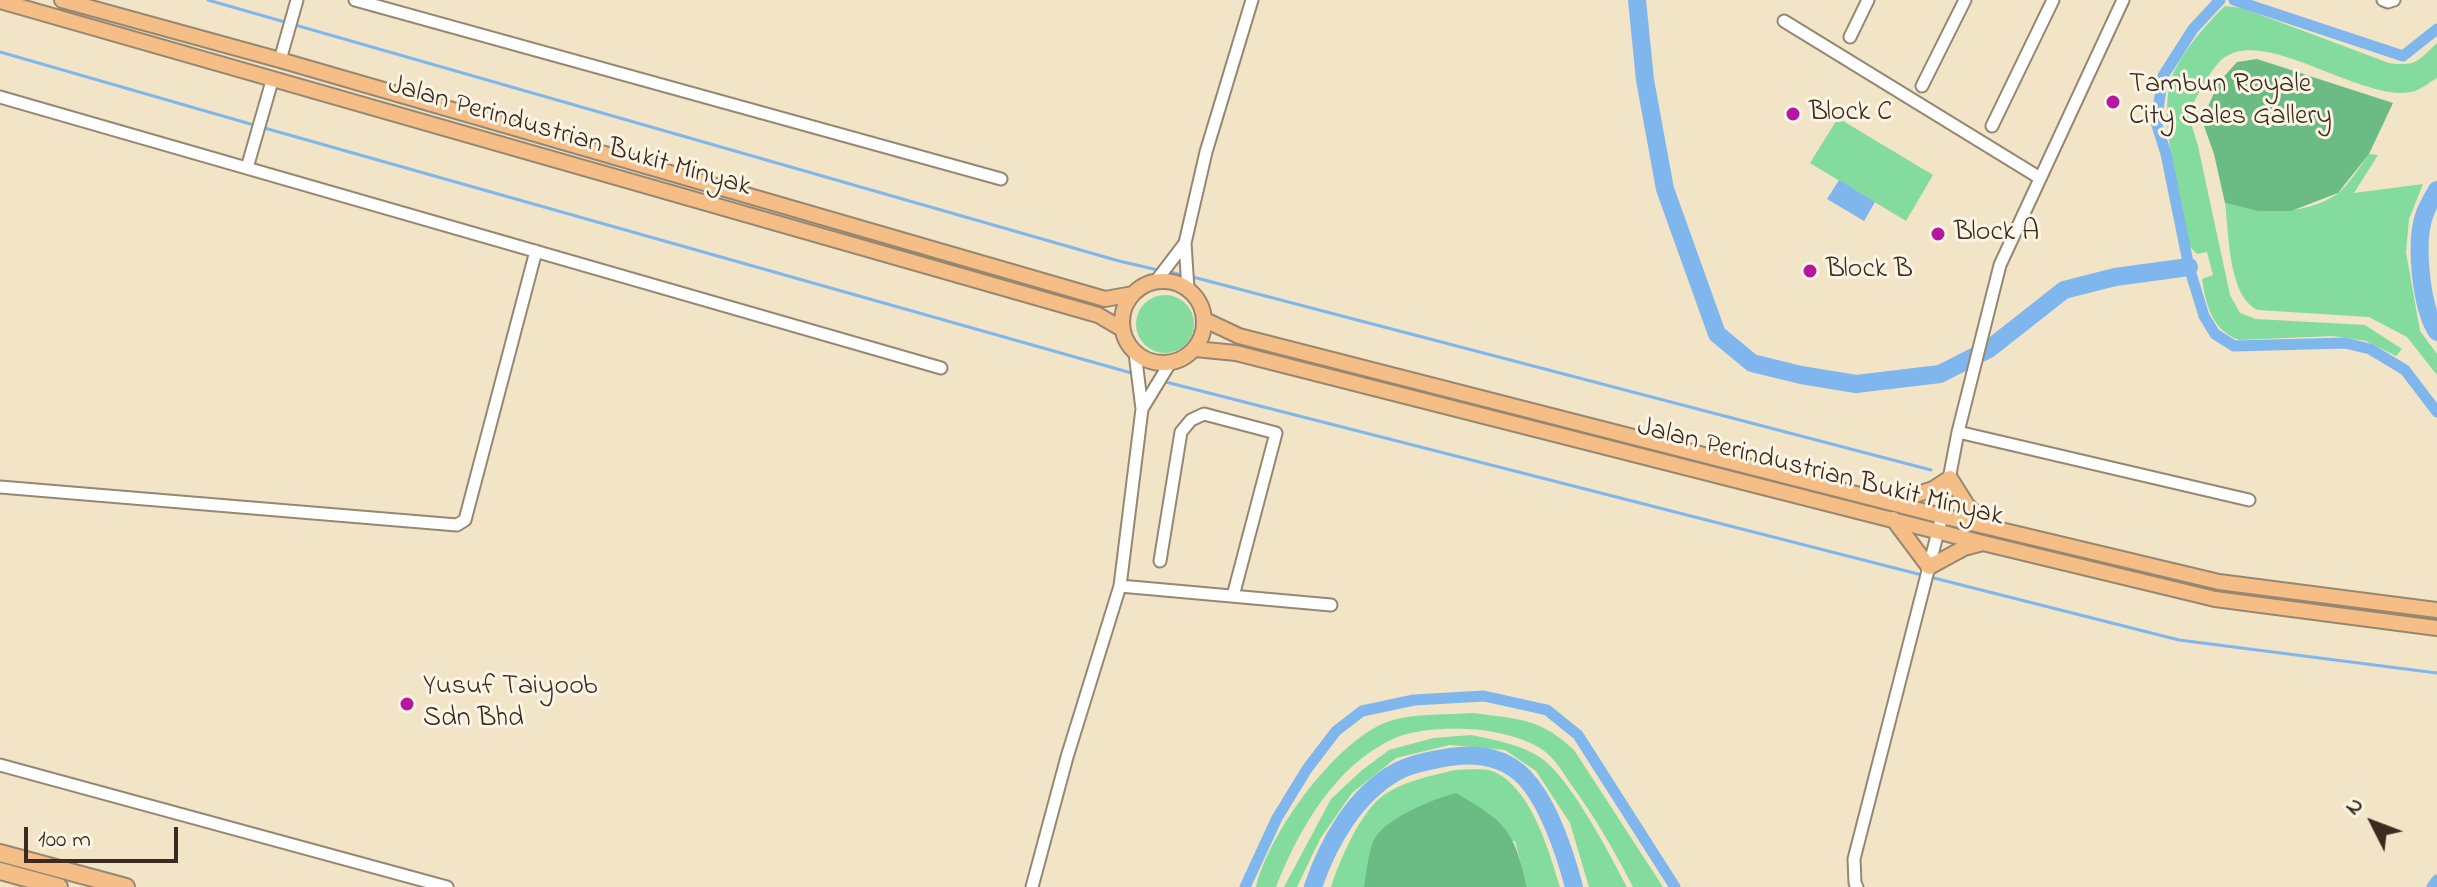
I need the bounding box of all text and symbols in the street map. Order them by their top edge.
place label: Tambun Royale City Sales Gallery [2129,69,2332,135]
street label: Jalan Perindustrian Bukit Minyak [384,70,754,206]
marker: Tambun Royale City Sales Gallery [2104,93,2122,111]
place label: Block C [1809,97,1892,131]
marker: Block C [1784,105,1802,123]
place label: Block A [1954,217,2039,251]
marker: Block A [1929,225,1947,243]
place label: Block B [1826,254,1913,288]
marker: Block B [1801,262,1819,280]
street label: Jalan Perindustrian Bukit Minyak [1633,412,2007,536]
place label: Yusuf Taiyoob Sdn Bhd [423,671,598,737]
marker: Yusuf Taiyoob Sdn Bhd [398,695,416,713]
north arrow [2333,783,2413,863]
text: N [2338,791,2372,823]
scale bar [28,811,182,861]
text: 100 m [38,823,91,858]

